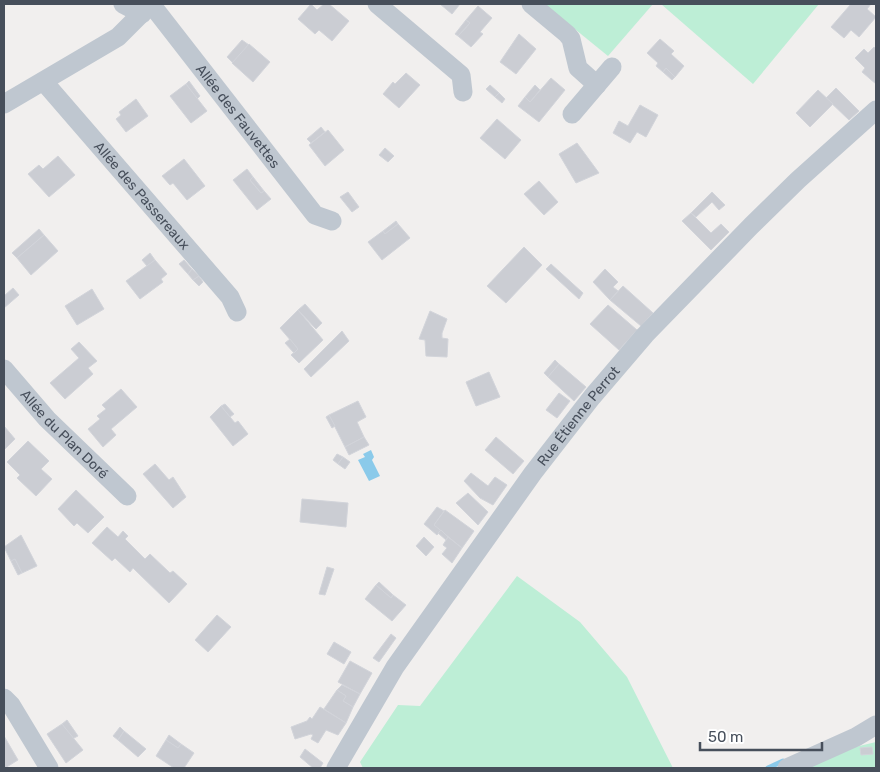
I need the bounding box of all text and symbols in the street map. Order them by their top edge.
street label: Allée des Fauvettes [192,61,284,172]
street label: Allée des Passereaux [91,138,194,253]
street label: Rue Étienne Perrot [533,362,624,469]
street label: Allée du Plan Doré [17,386,112,482]
scale bar [700,720,822,752]
text: 50 m [708,728,743,746]

